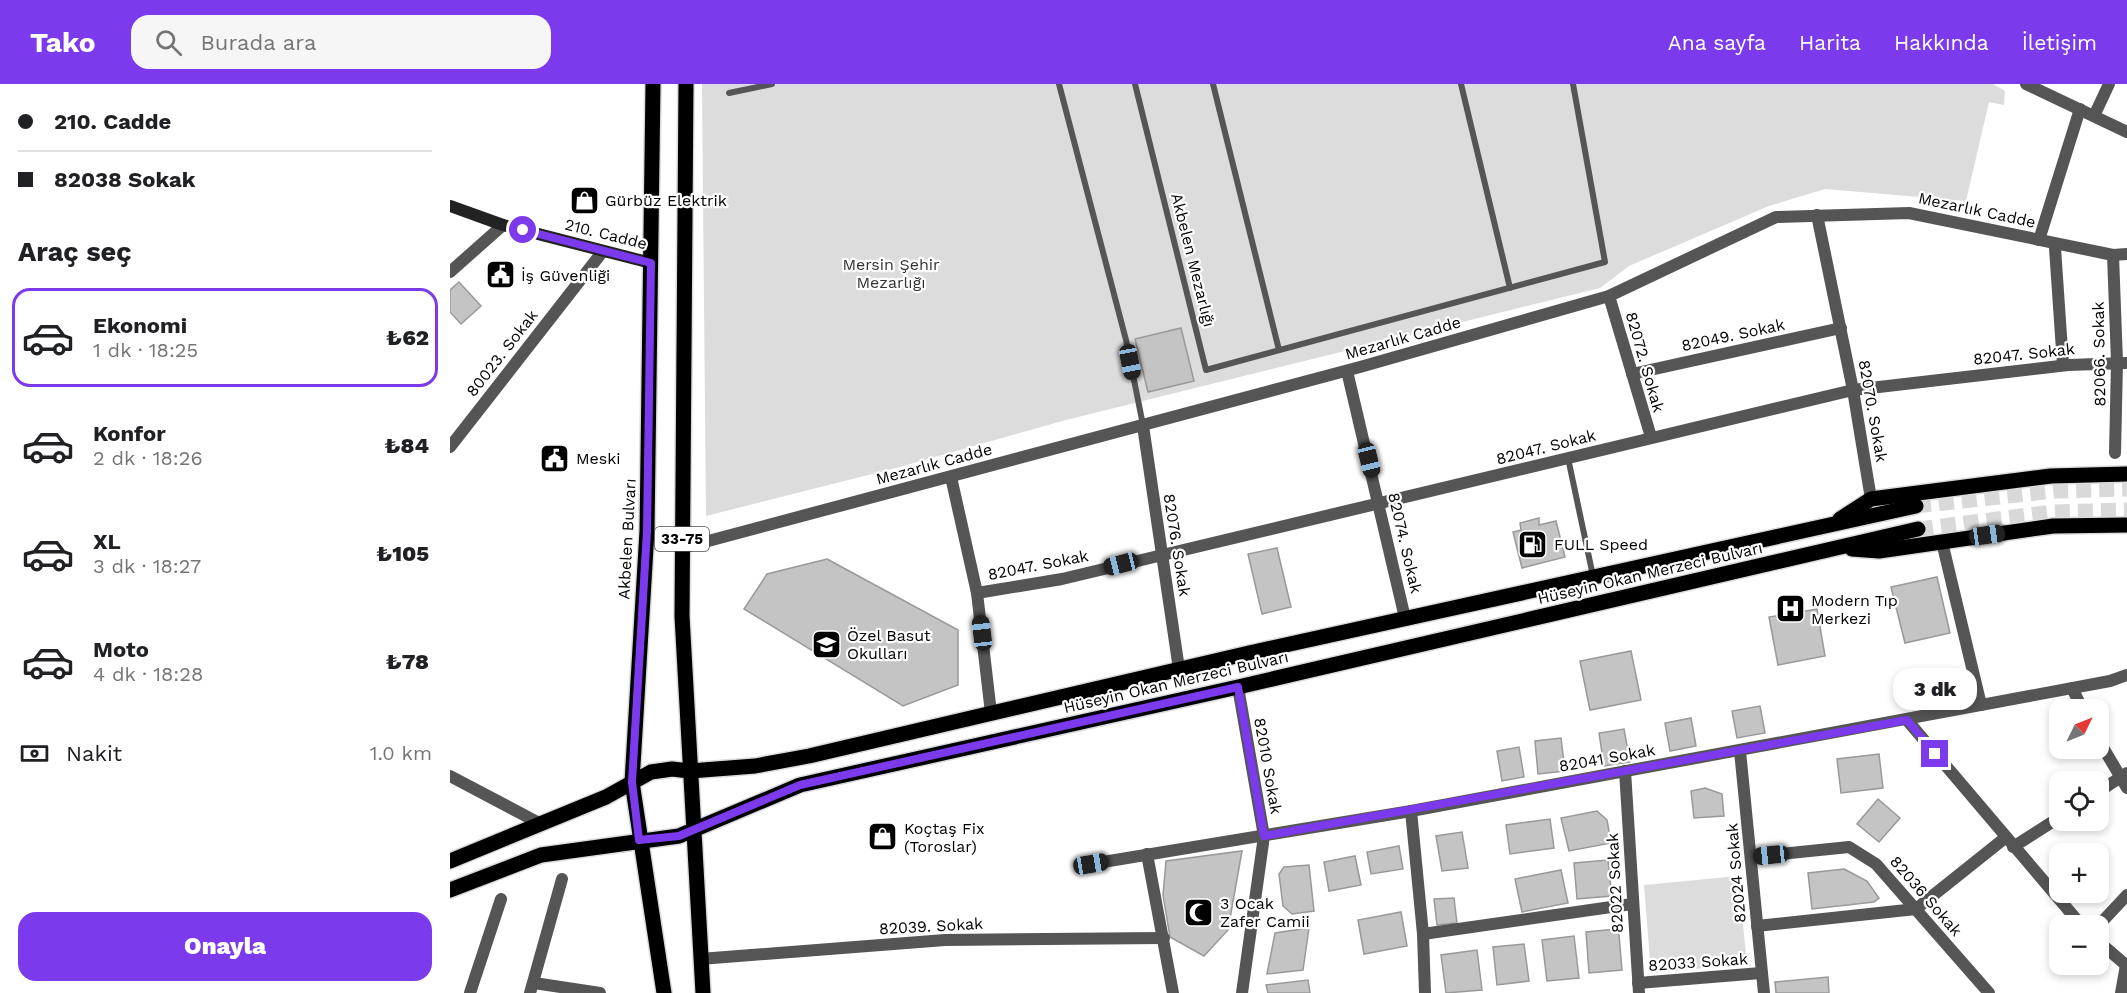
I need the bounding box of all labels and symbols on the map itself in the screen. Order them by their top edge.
shop icon: Gürbüz Elektrik [568,184,600,216]
street label: Mezarlık Cadde [1917,188,2037,232]
place label: Gürbüz Elektrik [605,191,727,210]
street label: Akbelen Mezarlığı [1167,191,1219,329]
street label: 210. Cadde [563,215,649,253]
route start [509,216,536,243]
park label: Mersin Şehir Mezarlığı [842,255,940,292]
public building icon: İş Güvenliği [484,259,516,291]
place label: İş Güvenliği [521,266,610,285]
street label: 82066. Sokak [2089,301,2109,407]
street label: 80023. Sokak [462,306,542,400]
street label: 82072. Sokak [1622,310,1668,414]
street label: Mezarlık Cadde [1343,312,1463,364]
street label: 82049. Sokak [1680,315,1786,355]
street label: 82047. Sokak [1972,339,2076,369]
car [1118,343,1142,381]
street label: 82070. Sokak [1855,358,1891,464]
street label: 82047. Sokak [1494,425,1598,469]
street label: Mezarlık Cadde [874,439,994,489]
car [1356,440,1382,480]
public building icon: Meski [539,442,571,474]
place label: Meski [576,449,621,468]
street label: Akbelen Bulvarı [614,478,640,600]
street label: 82074. Sokak [1384,491,1426,595]
street label: 82076. Sokak [1159,492,1195,598]
car [1968,524,2006,546]
road number: 33-75 [655,527,709,551]
fuel station icon: FULL Speed [1517,528,1549,560]
place label: FULL Speed [1554,535,1648,554]
street label: Hüseyin Okan Merzeci Bulvarı [1536,538,1764,608]
street label: 82047. Sokak [986,546,1090,584]
car [1101,551,1141,577]
place label: Modern Tıp Merkezi [1811,591,1898,628]
hospital icon: Modern Tıp Merkezi [1774,593,1806,625]
car [971,614,993,652]
place label: Özel Basut Okulları [847,626,931,663]
school or university icon: Özel Basut Okulları [810,628,842,660]
street label: Hüseyin Okan Merzeci Bulvarı [1062,647,1290,717]
callout: 3 dk [1893,667,1977,709]
north arrow [2049,699,2109,759]
street label: 82010 Sokak [1250,716,1286,816]
street label: 82041 Sokak [1557,740,1657,776]
route end [1921,740,1948,767]
place label: Koçtaş Fix (Toroslar) [904,819,985,856]
shop icon: Koçtaş Fix (Toroslar) [867,821,899,853]
street label: 82024 Sokak [1722,822,1750,924]
street label: 82022 Sokak [1603,832,1627,934]
car [1752,844,1790,866]
car [1072,852,1110,876]
street label: 82036 Sokak [1886,852,1966,940]
place label: 3 Ocak Zafer Camii [1220,894,1310,931]
mosque icon: 3 Ocak Zafer Camii [1183,896,1215,928]
street label: 82039. Sokak [878,914,984,938]
street label: 82033 Sokak [1648,949,1748,975]

